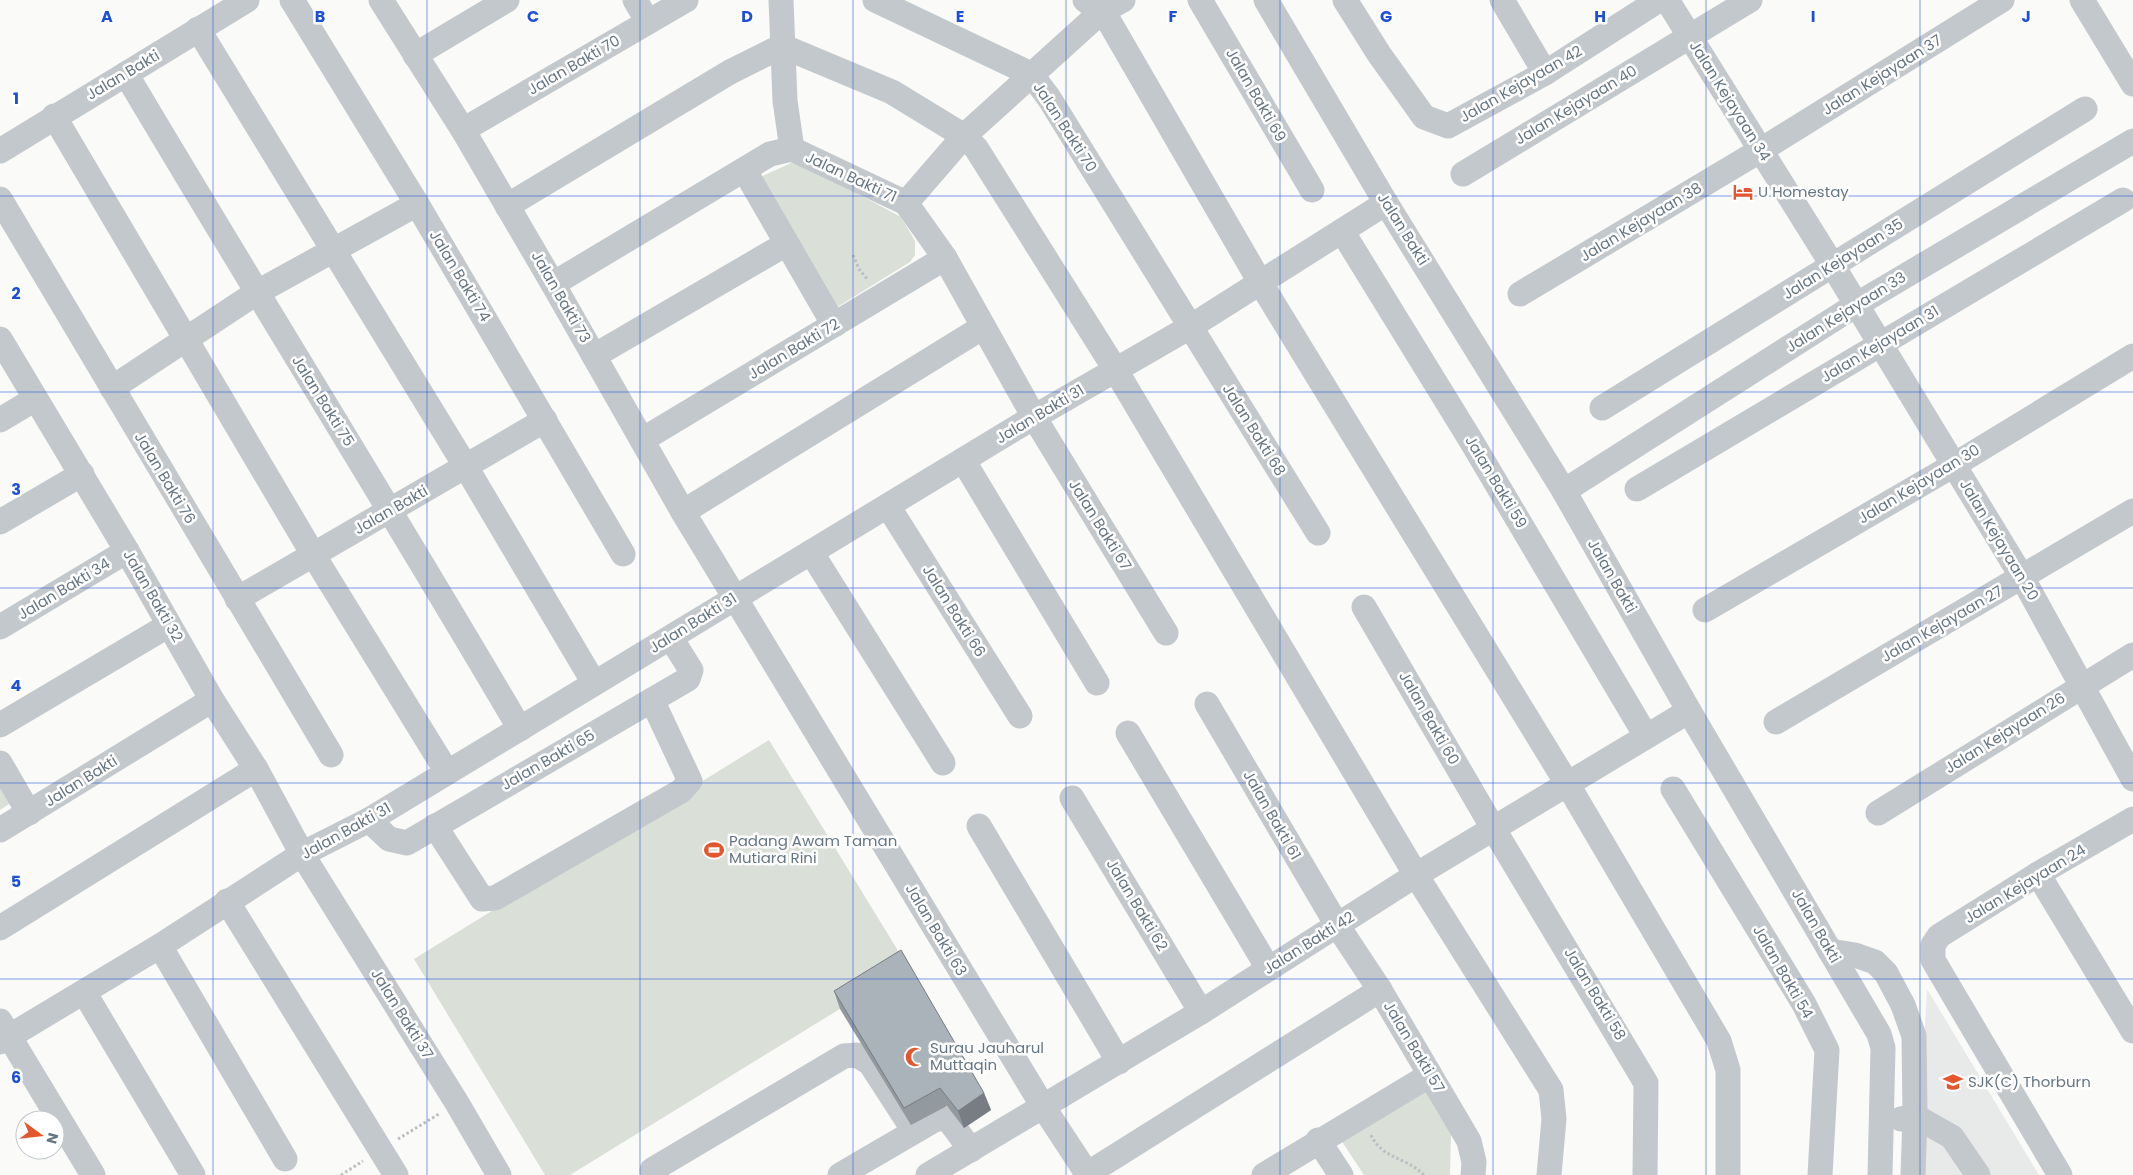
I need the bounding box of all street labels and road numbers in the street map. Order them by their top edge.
street label: Jalan Kejayaan 37 [1818,29,1945,120]
street label: Jalan Bakti 70 [524,30,624,100]
street label: Jalan Kejayaan 34 [1685,37,1776,165]
street label: Jalan Kejayaan 42 [1456,40,1586,127]
street label: Jalan Bakti 69 [1221,44,1292,145]
street label: Jalan Bakti [82,45,163,105]
street label: Jalan Kejayaan 40 [1511,60,1641,149]
street label: Jalan Bakti 70 [1028,78,1102,176]
street label: Jalan Bakti 71 [802,146,900,207]
street label: Jalan Kejayaan 38 [1576,177,1705,266]
street label: Jalan Bakti [1373,189,1434,269]
street label: Jalan Kejayaan 35 [1779,213,1907,304]
street label: Jalan Bakti 74 [425,226,496,325]
street label: Jalan Bakti 73 [527,247,596,347]
street label: Jalan Kejayaan 33 [1782,266,1910,357]
street label: Jalan Kejayaan 31 [1817,300,1942,387]
street label: Jalan Bakti 72 [744,313,843,384]
street label: Jalan Bakti 75 [287,351,360,450]
street label: Jalan Bakti 31 [992,379,1088,448]
street label: Jalan Bakti 68 [1218,380,1291,480]
street label: Jalan Bakti 76 [130,428,201,527]
street label: Jalan Bakti 59 [1460,431,1532,532]
street label: Jalan Kejayaan 30 [1854,439,1983,528]
street label: Jalan Bakti 67 [1064,475,1137,574]
street label: Jalan Kejayaan 20 [1955,475,2044,604]
street label: Jalan Bakti [350,480,431,539]
street label: Jalan Bakti [1583,535,1642,616]
street label: Jalan Bakti 32 [119,546,188,646]
street label: Jalan Bakti 34 [14,553,114,624]
street label: Jalan Bakti 66 [918,561,991,661]
street label: Jalan Kejayaan 27 [1877,580,2006,667]
street label: Jalan Bakti 31 [645,587,740,658]
street label: Jalan Bakti 60 [1394,667,1465,768]
street label: Jalan Kejayaan 26 [1941,687,2069,778]
street label: Jalan Bakti 65 [497,724,598,795]
street label: Jalan Bakti [41,750,121,811]
street label: Jalan Bakti 61 [1238,766,1307,863]
street label: Jalan Bakti 31 [297,797,394,864]
street label: Jalan Kejayaan 24 [1960,839,2089,928]
street label: Jalan Bakti 62 [1102,855,1173,955]
street label: Jalan Bakti 63 [901,880,972,980]
street label: Jalan Bakti [1787,885,1846,966]
street label: Jalan Bakti 42 [1259,906,1358,979]
street label: Jalan Bakti 54 [1748,921,1819,1022]
street label: Jalan Bakti 58 [1559,943,1631,1044]
street label: Jalan Bakti 37 [366,965,439,1063]
street label: Jalan Bakti 57 [1379,997,1450,1096]

